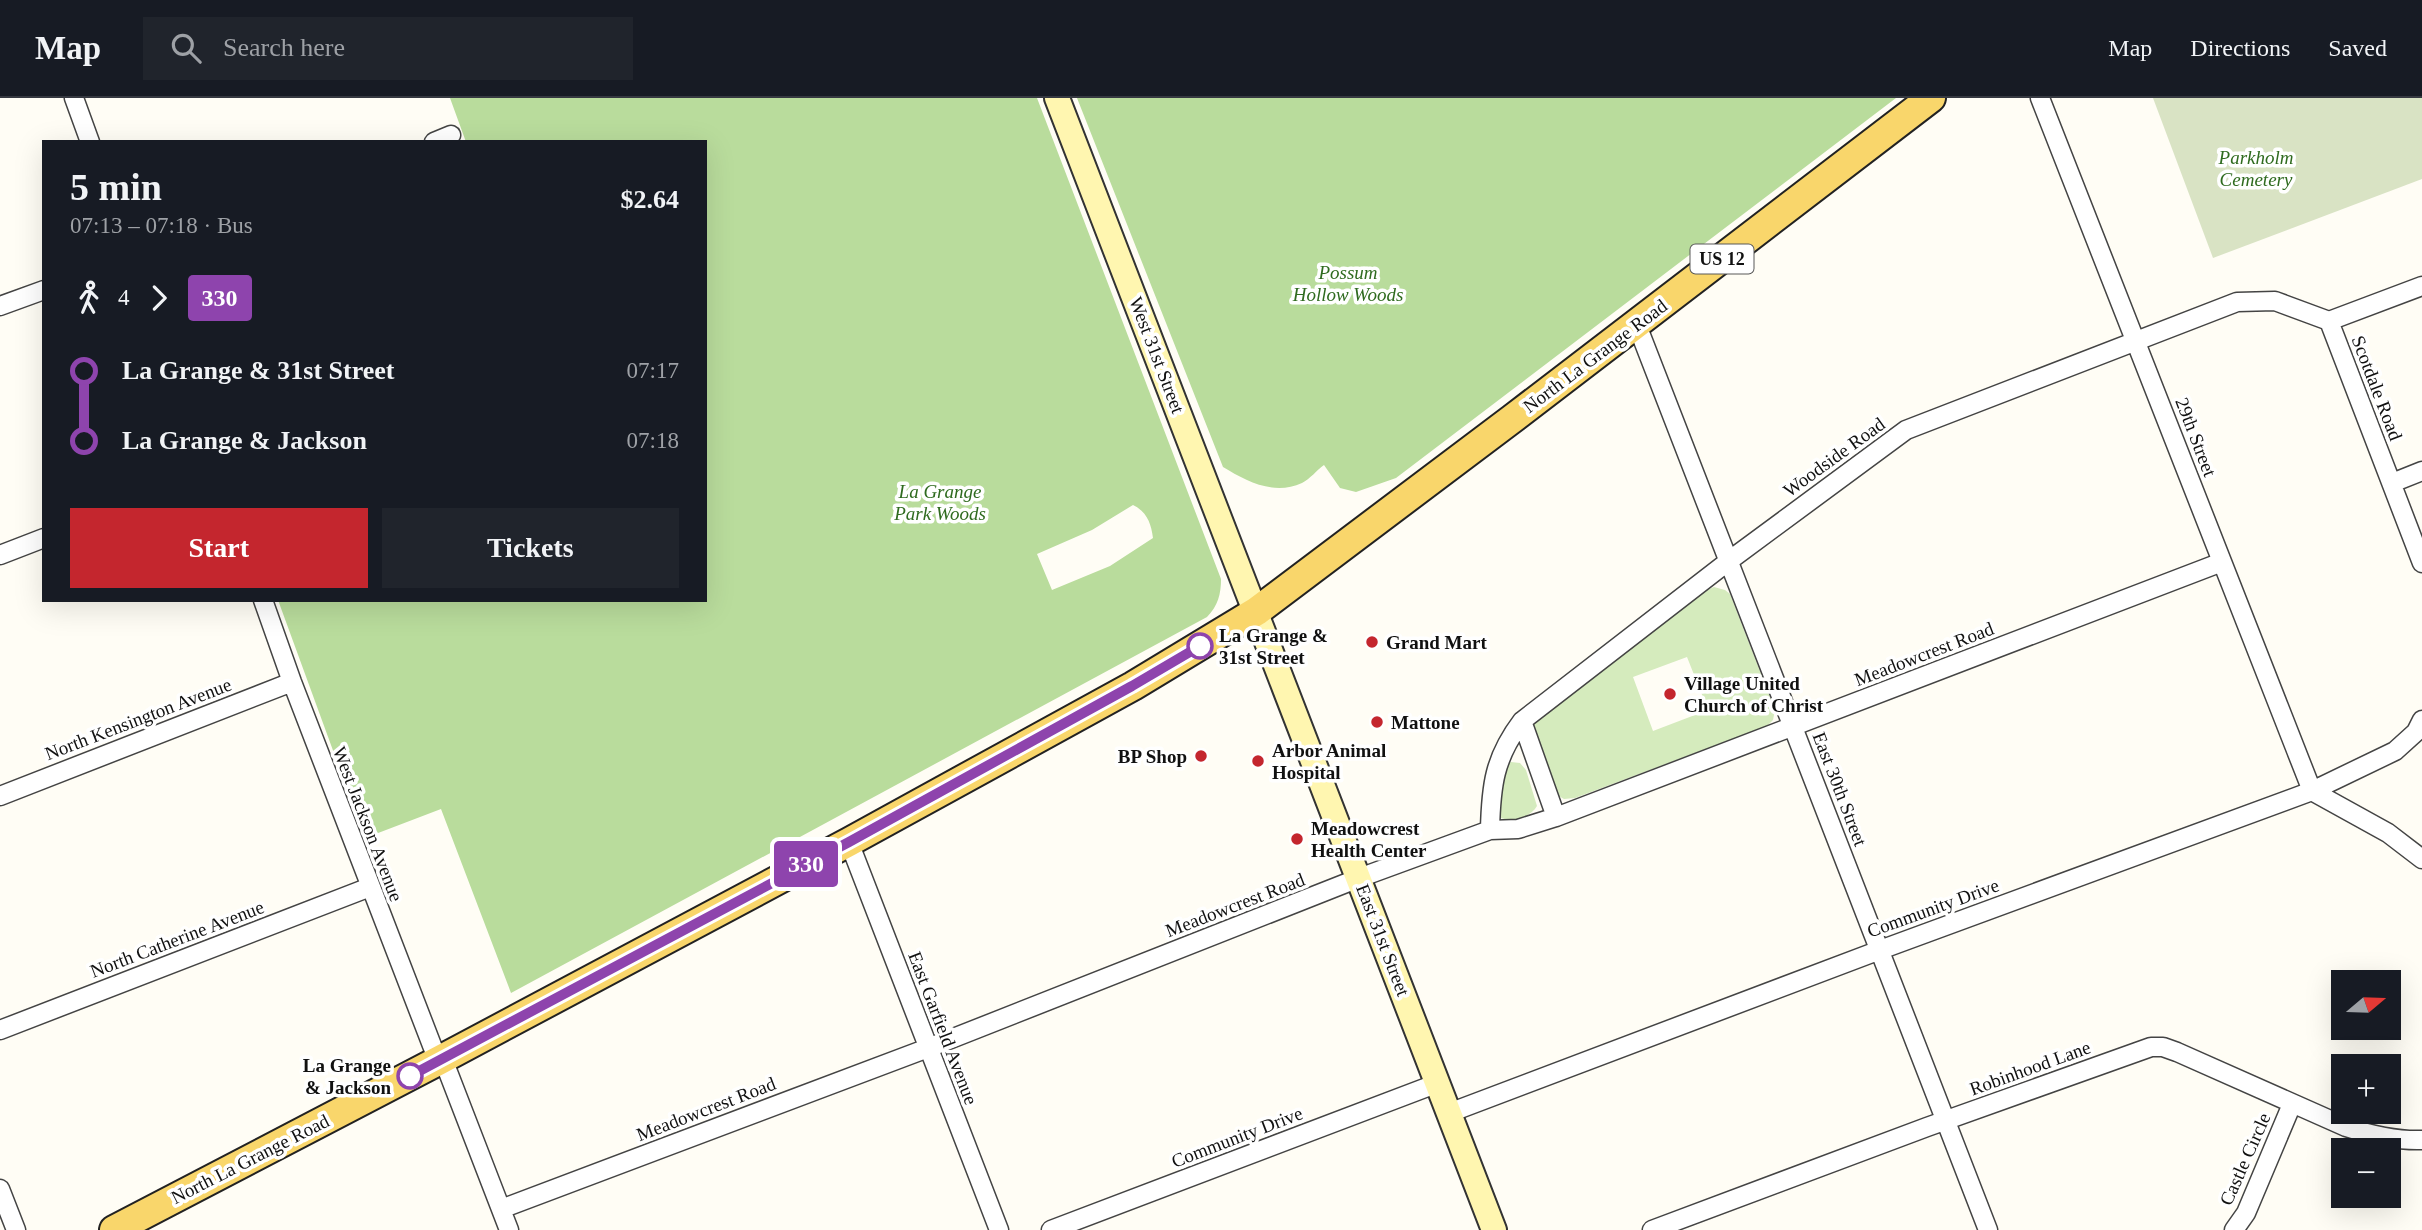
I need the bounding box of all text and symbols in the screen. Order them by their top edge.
search box [143,17,633,80]
icon: search [167,29,205,67]
text: Map [35,30,101,66]
text: Search here [223,33,345,62]
text: Map [2108,35,2152,61]
text: Directions [2190,35,2290,61]
text: Saved [2328,35,2387,61]
park label: Parkholm Cemetery [2218,147,2293,190]
text: 5 min [70,166,162,208]
text: $2.64 [621,185,679,214]
text: 07:13 – 07:18 · Bus [70,213,253,238]
road number: US 12 [1690,244,1754,274]
park label: Possum Hollow Woods [1292,262,1403,305]
icon: walk [70,279,108,317]
icon: forward [140,279,178,317]
text: 4 [118,285,130,310]
text: 330 [202,285,238,311]
street label: West 31st Street [1125,294,1189,417]
street label: North La Grange Road [1519,295,1671,417]
street label: Scotdale Road [2347,333,2407,444]
text: La Grange & 31st Street [122,356,394,385]
text: 07:17 [627,358,679,383]
street label: 29th Street [2171,395,2221,480]
street label: Woodside Road [1779,413,1889,501]
text: La Grange & Jackson [122,426,367,455]
text: 07:18 [627,428,679,453]
park label: La Grange Park Woods [893,481,986,524]
button: Start [70,508,368,588]
button: Tickets [382,508,679,588]
street label: Meadowcrest Road [1852,618,1997,690]
place label: La Grange & 31st Street [1219,625,1328,668]
place label: Grand Mart [1386,632,1487,653]
marker: La Grange & 31st Street [1187,633,1213,659]
marker: Grand Mart [1364,634,1380,650]
place label: Village United Church of Christ [1684,673,1824,716]
street label: North Kensington Avenue [42,674,234,764]
marker: Village United Church of Christ [1662,686,1678,702]
place label: Mattone [1391,712,1460,733]
marker: Mattone [1369,714,1385,730]
street label: East 30th Street [1809,729,1872,850]
place label: Arbor Animal Hospital [1272,740,1386,783]
street label: West Jackson Avenue [329,744,407,904]
place label: BP Shop [1118,746,1187,767]
marker: BP Shop [1193,748,1209,764]
marker: Arbor Animal Hospital [1250,753,1266,769]
place label: Meadowcrest Health Center [1311,818,1427,861]
marker: Meadowcrest Health Center [1289,831,1305,847]
line badge: 330 [766,841,846,887]
text: 330 [788,851,824,877]
street label: Meadowcrest Road [1163,869,1308,941]
street label: Community Drive [1864,874,2002,942]
street label: East 31st Street [1352,881,1414,1000]
street label: North Catherine Avenue [87,896,267,982]
street label: East Garfield Avenue [904,949,982,1107]
north arrow [2331,970,2401,1040]
map controls [2331,970,2401,1208]
street label: Robinhood Lane [1967,1036,2093,1100]
button: + [2331,1054,2401,1124]
place label: La Grange & Jackson [303,1055,391,1098]
marker: La Grange & Jackson [397,1063,423,1089]
street label: Meadowcrest Road [634,1073,779,1145]
street label: Community Drive [1168,1102,1306,1172]
street label: North La Grange Road [167,1110,333,1208]
street label: Castle Circle [2215,1110,2275,1208]
button: − [2331,1138,2401,1208]

